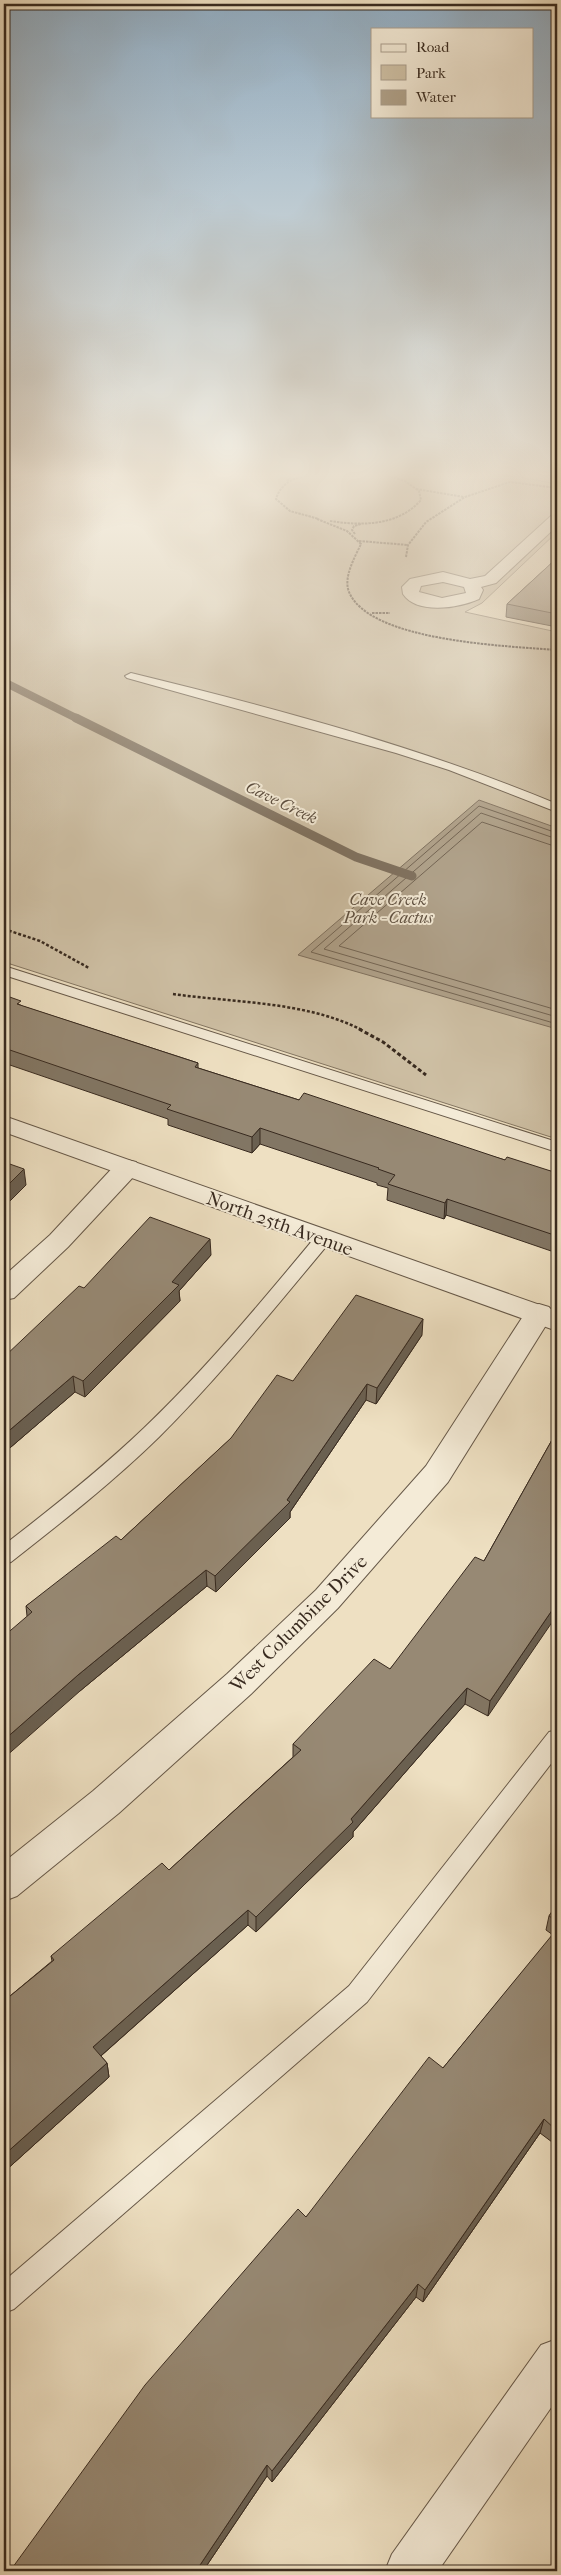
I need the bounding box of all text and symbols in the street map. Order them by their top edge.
legend [371,28,534,118]
text: Road [416,38,450,56]
text: Park [416,64,446,82]
text: Water [415,88,456,106]
water label: Cave Creek [243,777,321,828]
park label: Cave Creek Park - Cactus [342,890,434,927]
street label: North 25th Avenue [203,1187,356,1261]
street label: West Columbine Drive [225,1551,372,1698]

